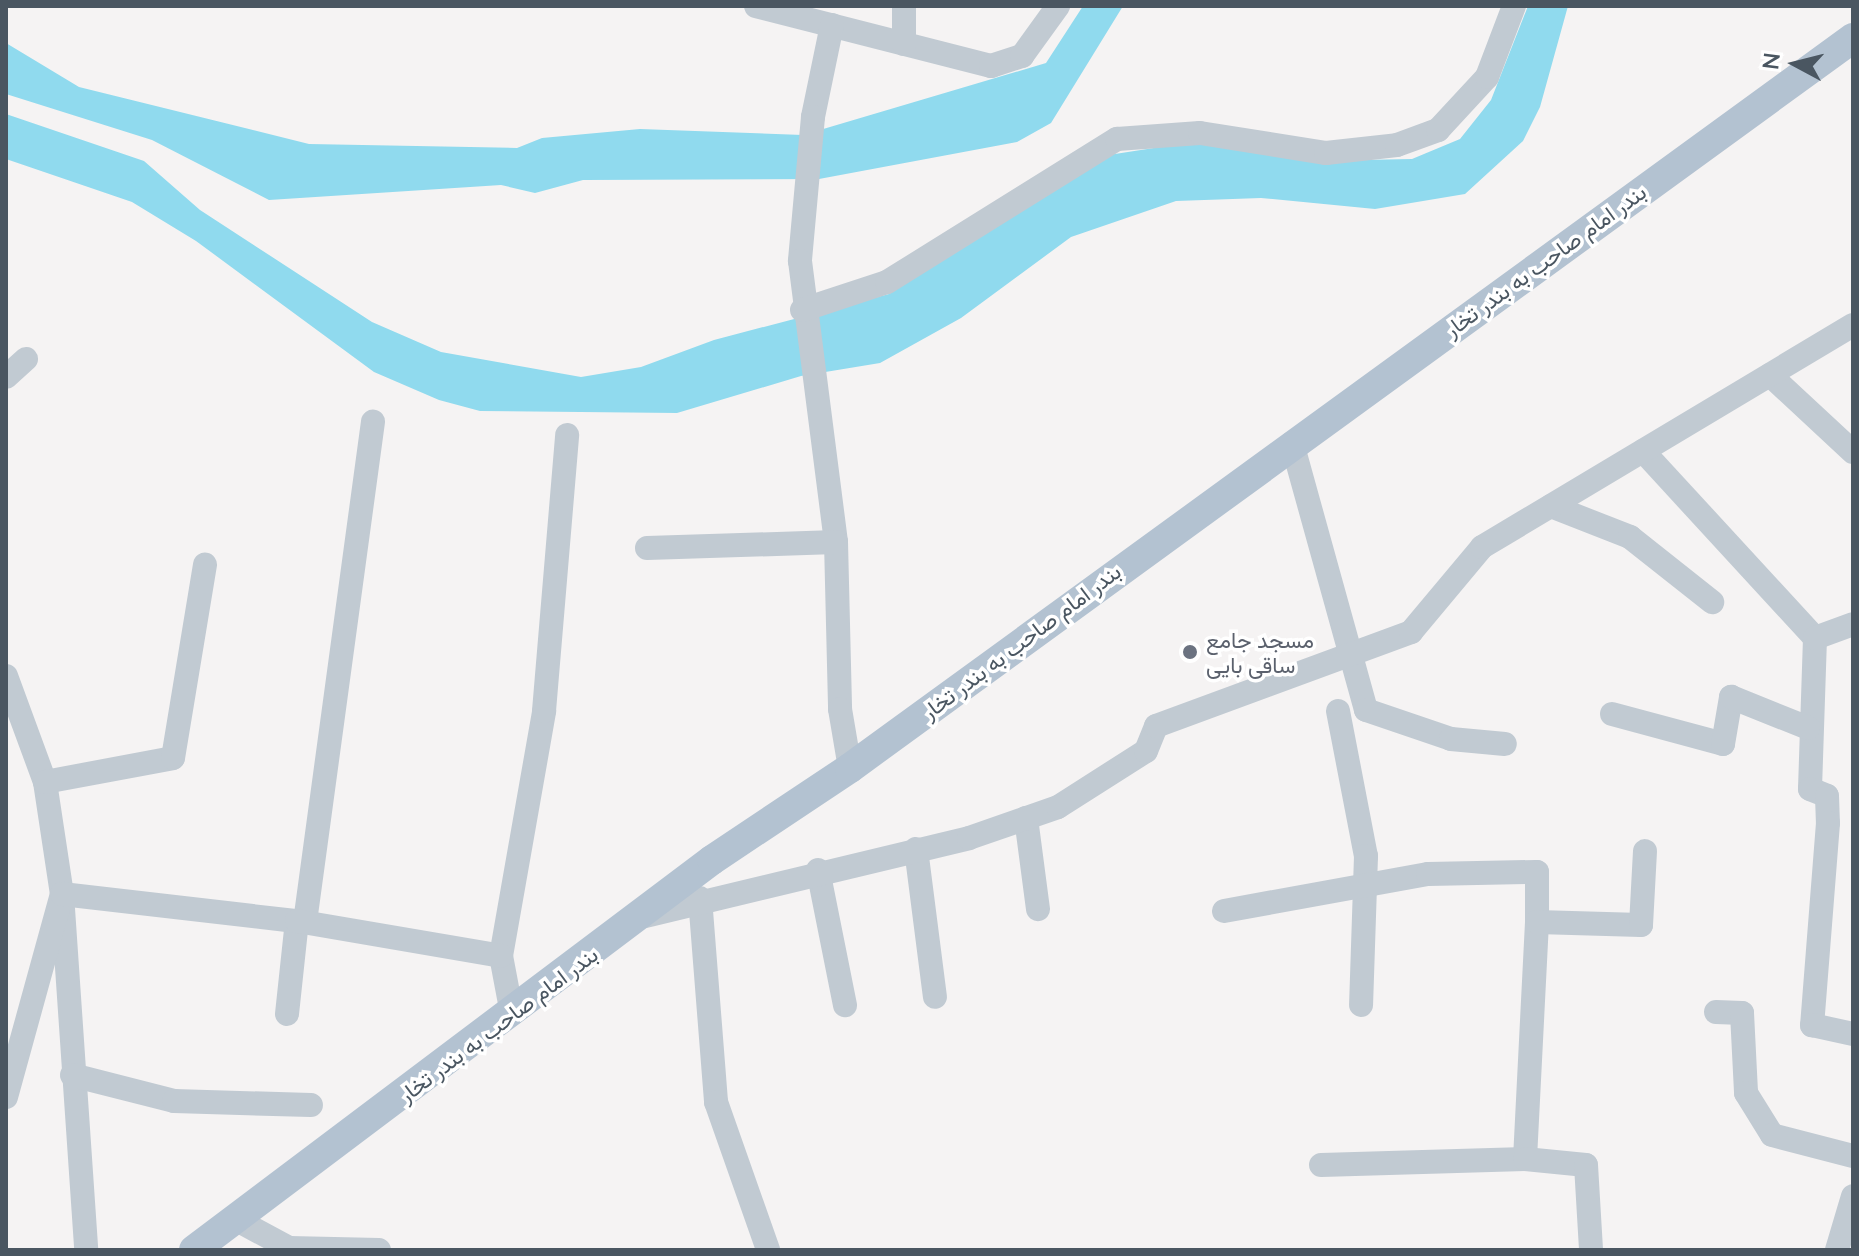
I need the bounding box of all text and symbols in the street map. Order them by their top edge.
north arrow [1755,24,1835,104]
text: N [1756,51,1785,71]
street label: بندر امام صاحب به بندر تخار [1439,178,1651,342]
street label: بندر امام صاحب به بندر تخار [916,558,1126,724]
place label: مسجد جامع ساقی بایی [1206,626,1314,678]
marker: مسجد جامع ساقی بایی [1181,643,1199,661]
street label: بندر امام صاحب به بندر تخار [393,941,603,1107]

